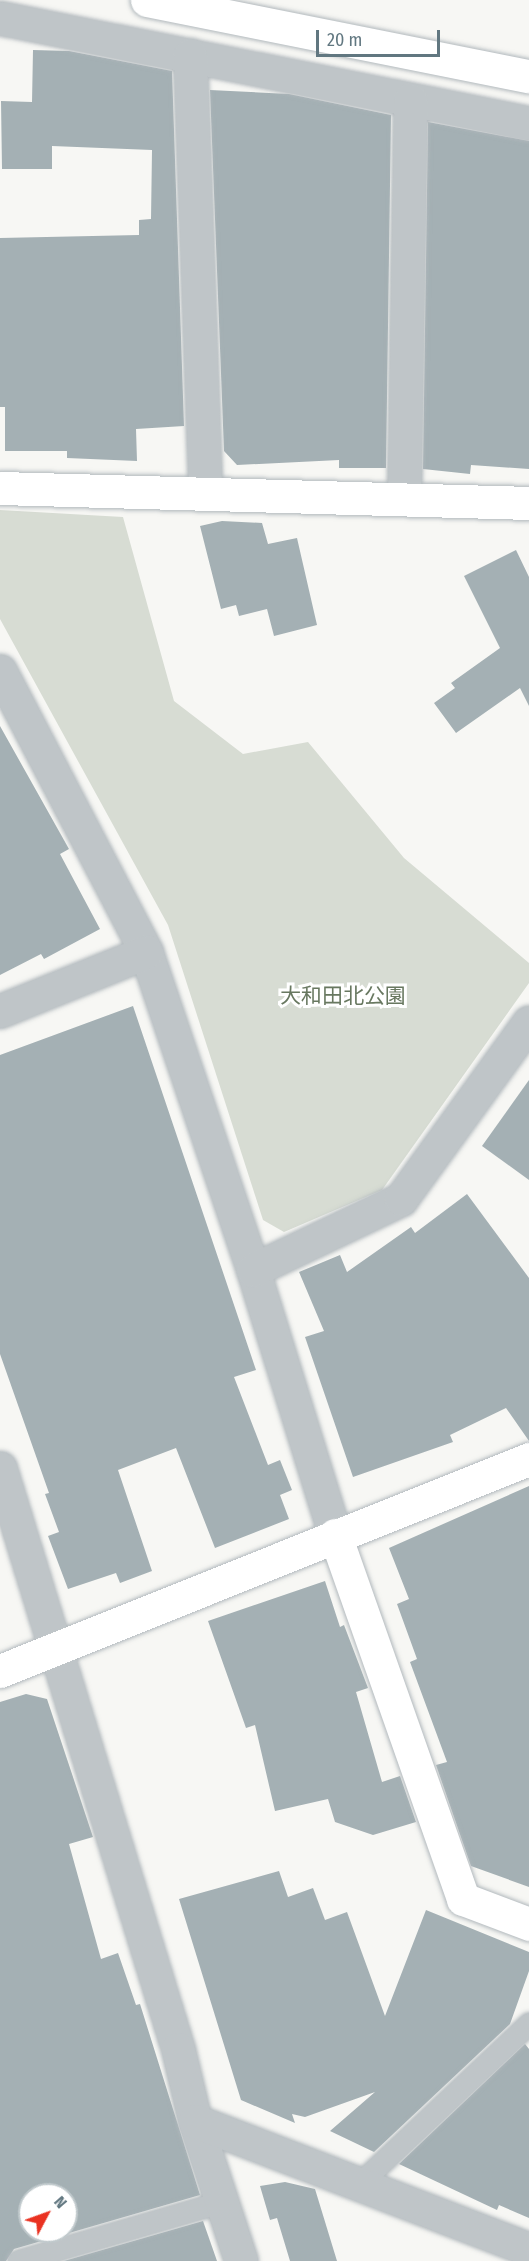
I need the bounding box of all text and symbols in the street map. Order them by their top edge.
scale bar [319,18,444,56]
text: 20 m [327,29,362,51]
park label: 大和田北公園 [280,983,406,1009]
north arrow [18,2183,78,2243]
text: N [50,2192,71,2212]

